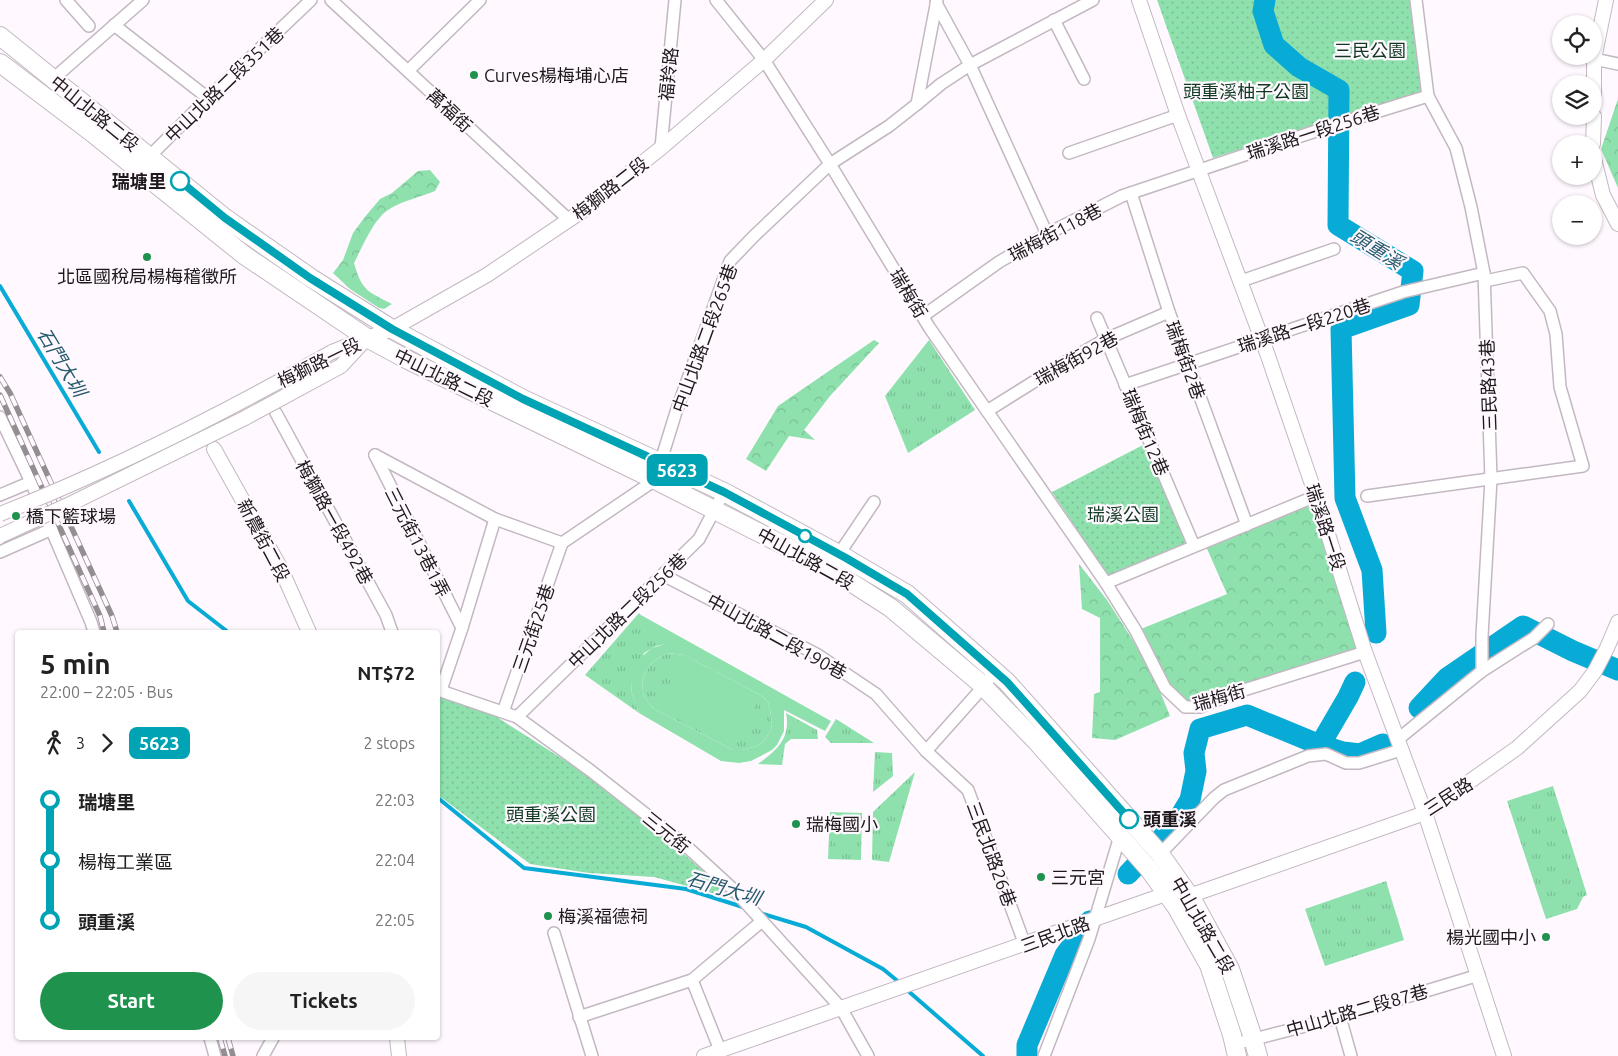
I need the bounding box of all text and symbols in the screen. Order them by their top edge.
map controls [1552,15,1602,245]
button: locate [1552,15,1602,65]
street label: 中山北路二段351巷 [161,22,287,146]
park label: 三民公園 [1334,40,1406,60]
street label: 福羚路 [655,46,681,102]
place label: Curves楊梅埔心店 [484,65,629,85]
marker: Curves楊梅埔心店 [468,69,480,81]
street label: 中山北路二段 [47,71,143,155]
button: layers [1552,75,1602,125]
park label: 頭重溪柚子公園 [1183,81,1309,101]
street label: 萬福街 [423,84,477,136]
street label: 瑞溪路一段256巷 [1244,101,1382,163]
button: + [1552,135,1602,185]
street label: 梅獅路二段 [568,152,652,224]
place label: 瑞塘里 [112,171,166,191]
marker: 瑞塘里 [170,171,190,191]
button: − [1552,195,1602,245]
street label: 瑞梅街118巷 [1005,199,1105,265]
water label: 頭重溪 [1347,225,1410,275]
marker: 北區國稅局楊梅稽徵所 [141,251,153,263]
street label: 中山北路二段265巷 [668,261,740,415]
street label: 瑞梅街 [887,265,931,321]
place label: 北區國稅局楊梅稽徵所 [57,266,237,286]
street label: 瑞溪路一段220巷 [1235,294,1373,356]
street label: 瑞梅街2巷 [1163,318,1209,402]
water label: 石門大圳 [33,324,93,403]
street label: 瑞梅街92巷 [1031,327,1121,389]
street label: 梅獅路一段 [274,333,364,391]
street label: 三民路43巷 [1476,339,1500,431]
street label: 中山北路二段 [391,344,497,410]
street label: 瑞梅街12巷 [1119,386,1173,478]
line badge: 5623 [642,454,712,486]
street label: 梅獅路一段492巷 [293,457,377,587]
text: 5623 [657,460,697,480]
street label: 瑞溪路一段 [1303,481,1349,573]
street label: 三元街13巷1弄 [382,484,454,600]
street label: 新農街二段 [234,496,294,584]
park label: 瑞溪公園 [1087,504,1159,524]
place label: 橋下籃球場 [26,506,116,526]
marker: 橋下籃球場 [10,510,22,522]
street label: 中山北路二段 [754,523,858,593]
unlabelled marker [798,529,812,543]
street label: 中山北路二段256巷 [564,548,690,672]
street label: 三元街25巷 [509,581,557,675]
street label: 中山北路二段190巷 [704,589,850,683]
text: 5 min [40,648,111,679]
text: NT$72 [357,662,415,684]
street label: 瑞梅街 [1190,680,1248,714]
text: 22:00 – 22:05 · Bus [40,683,173,701]
icon: walk [40,729,68,757]
icon: forward [93,729,121,757]
text: 5623 [139,733,180,753]
text: 3 [76,734,85,752]
text: 2 stops [363,734,415,752]
street label: 三民路 [1420,773,1476,819]
text: 瑞塘里 [78,791,135,813]
text: 22:03 [375,791,415,809]
street label: 三民北路26巷 [964,799,1020,909]
park label: 頭重溪公園 [506,804,596,824]
street label: 三元街 [640,807,694,857]
marker: 頭重溪 [1119,809,1139,829]
place label: 頭重溪 [1143,809,1197,829]
place label: 瑞梅國小 [806,814,878,834]
marker: 瑞梅國小 [790,818,802,830]
text: 楊梅工業區 [78,851,173,873]
text: 22:04 [375,851,415,869]
water label: 石門大圳 [684,867,766,910]
place label: 三元宮 [1051,867,1105,887]
marker: 三元宮 [1035,871,1047,883]
street label: 中山北路二段 [1167,873,1239,977]
place label: 梅溪福德祠 [558,906,648,926]
marker: 梅溪福德祠 [542,910,554,922]
text: 頭重溪 [78,911,135,933]
text: 22:05 [375,911,415,929]
street label: 三民北路 [1018,912,1092,956]
place label: 楊光國中小 [1446,927,1536,947]
marker: 楊光國中小 [1540,931,1552,943]
button: Start [40,972,223,1030]
button: Tickets [233,972,415,1030]
street label: 中山北路二段87巷 [1284,980,1430,1040]

